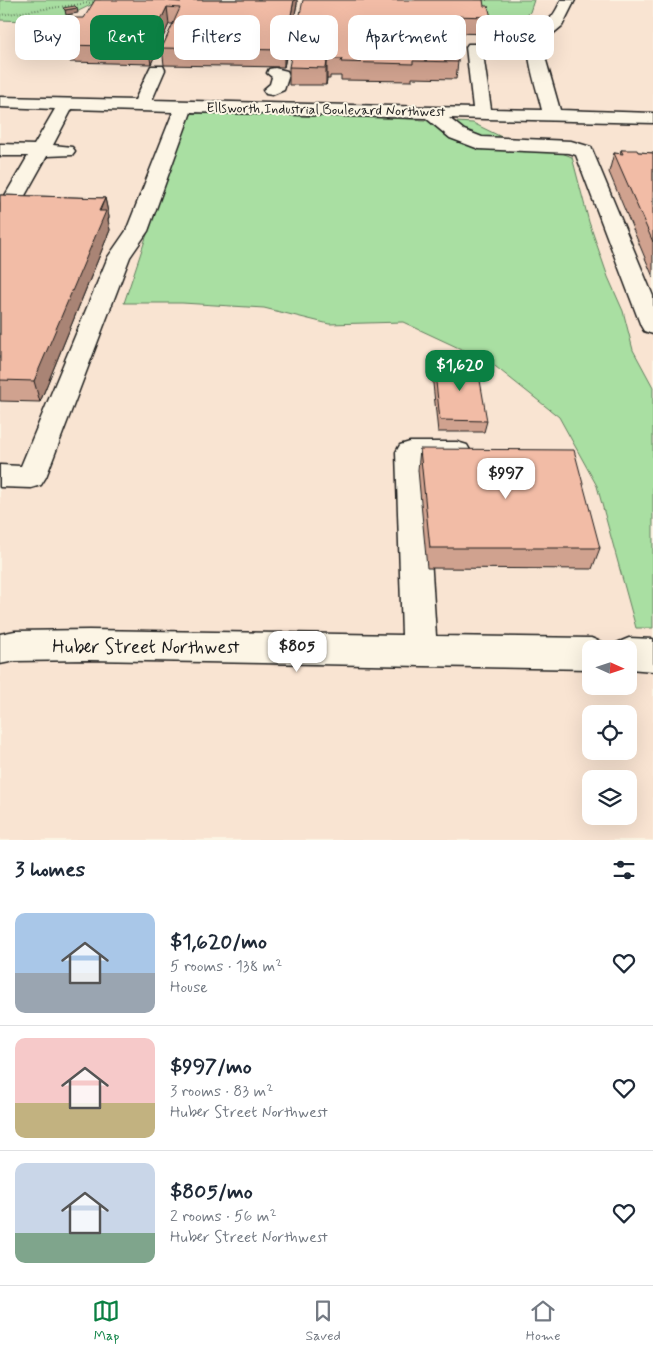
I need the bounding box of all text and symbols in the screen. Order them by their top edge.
chip: Buy [15,15,80,60]
chip: Rent [90,15,164,60]
chip: Filters [174,15,260,60]
chip: New [270,15,338,60]
chip: Apartment [348,15,466,60]
chip: House [476,15,554,60]
street label: Ellsworth Industrial Boulevard Northwest [206,99,446,121]
pin: $1,620 [419,350,501,392]
text: $1,620 [436,355,484,376]
pin: $997 [476,458,536,500]
text: $997 [488,463,524,484]
pin: $805 [267,630,327,673]
street label: Huber Street Northwest [52,635,240,660]
text: $805 [279,636,315,657]
north arrow [582,640,638,695]
map controls [582,640,637,825]
button: locate [582,705,637,760]
button: layers [582,770,637,825]
text: 3 homes [15,856,85,884]
icon: filters [610,856,638,884]
text: $1,620/mo [170,928,267,956]
icon: home [55,933,115,993]
icon: heart [610,949,638,977]
text: 5 rooms · 138 m² [170,956,282,977]
text: House [170,977,208,998]
text: $997/mo [170,1053,252,1081]
icon: home [55,1058,115,1118]
icon: heart [610,1074,638,1102]
text: 3 rooms · 83 m² [170,1081,273,1102]
text: Huber Street Northwest [170,1102,328,1123]
text: $805/mo [170,1178,253,1206]
icon: home [55,1183,115,1243]
icon: heart [610,1199,638,1227]
text: 2 rooms · 56 m² [170,1206,277,1227]
text: Huber Street Northwest [170,1227,328,1248]
tab: Map [92,1297,120,1345]
tab: Saved [305,1297,341,1345]
tab: Home [526,1297,561,1345]

